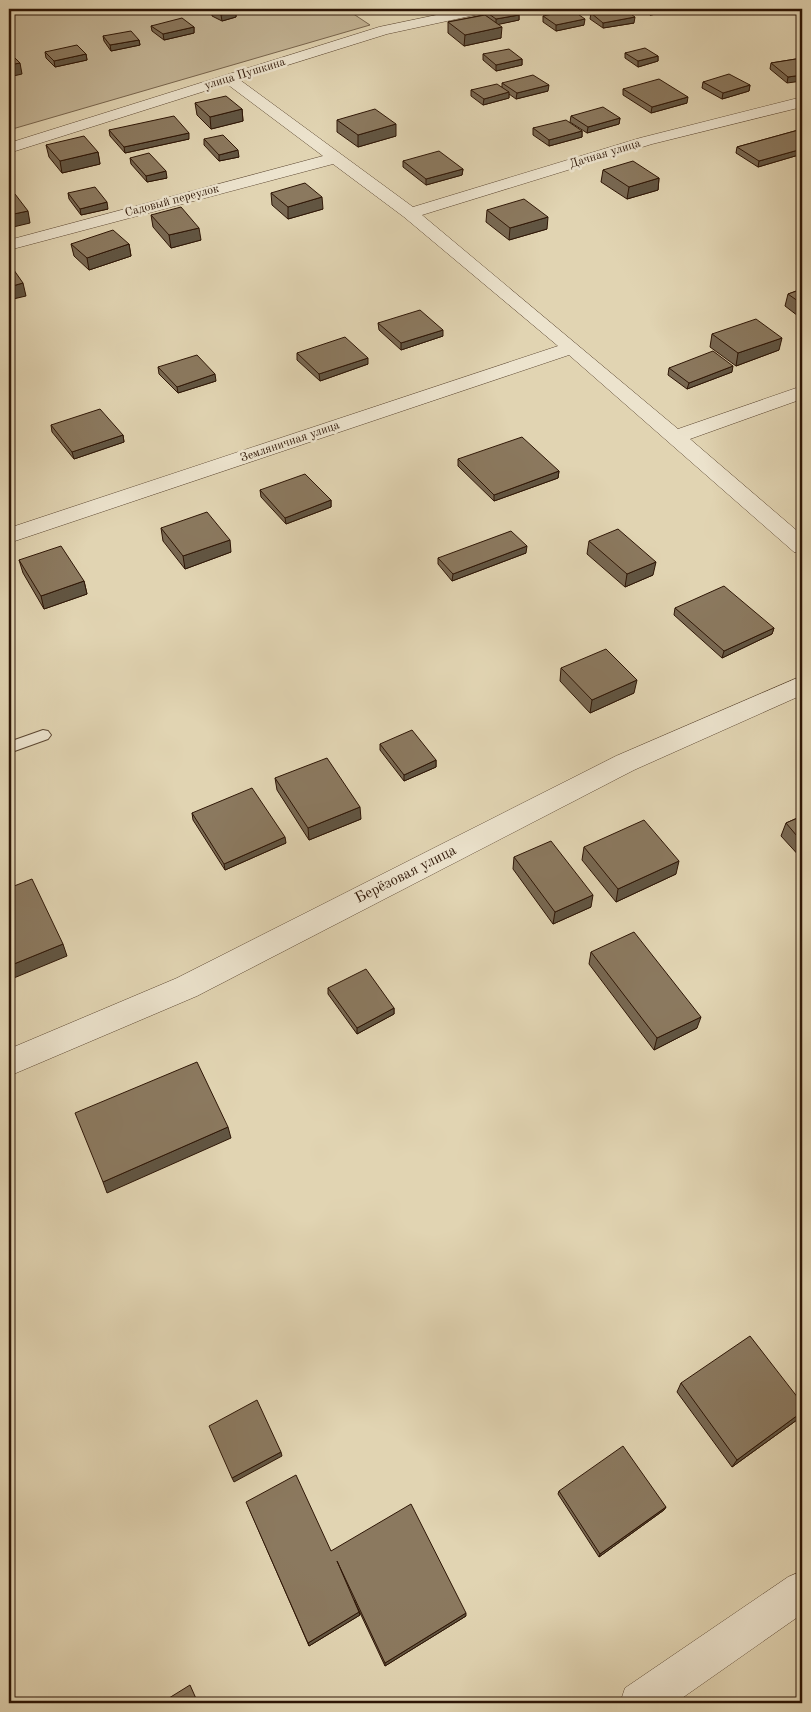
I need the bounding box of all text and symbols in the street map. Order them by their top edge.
street label: улица Пушкина [203,56,287,92]
street label: Дачная улица [568,137,642,170]
street label: Садовый переулок [124,183,220,219]
street label: Земляничная улица [239,419,341,465]
street label: Берёзовая улица [353,843,459,907]

